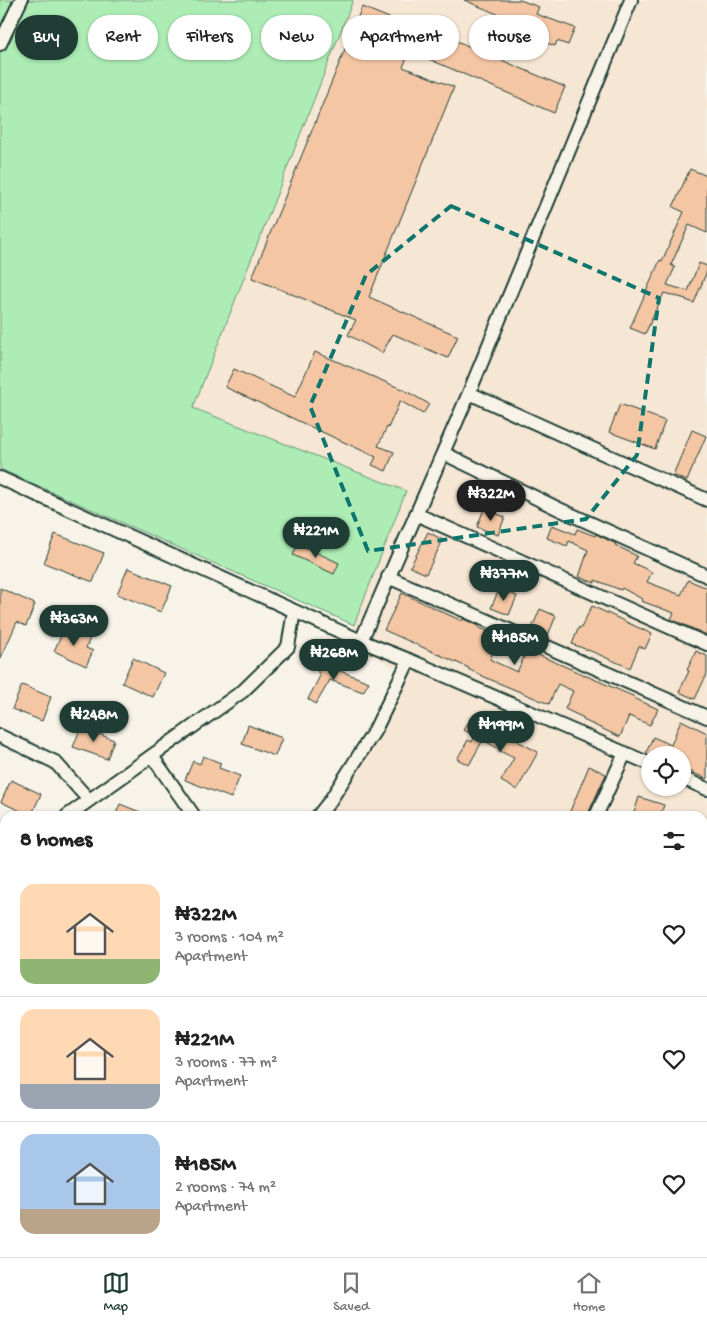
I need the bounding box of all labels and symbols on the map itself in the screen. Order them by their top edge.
pin: ₦322M [456,480,526,522]
pin: ₦221M [281,516,351,559]
pin: ₦377M [469,560,539,602]
pin: ₦363M [39,604,109,647]
pin: ₦185M [480,624,550,666]
pin: ₦268M [299,638,369,681]
pin: ₦248M [59,700,129,743]
pin: ₦199M [466,710,536,753]

